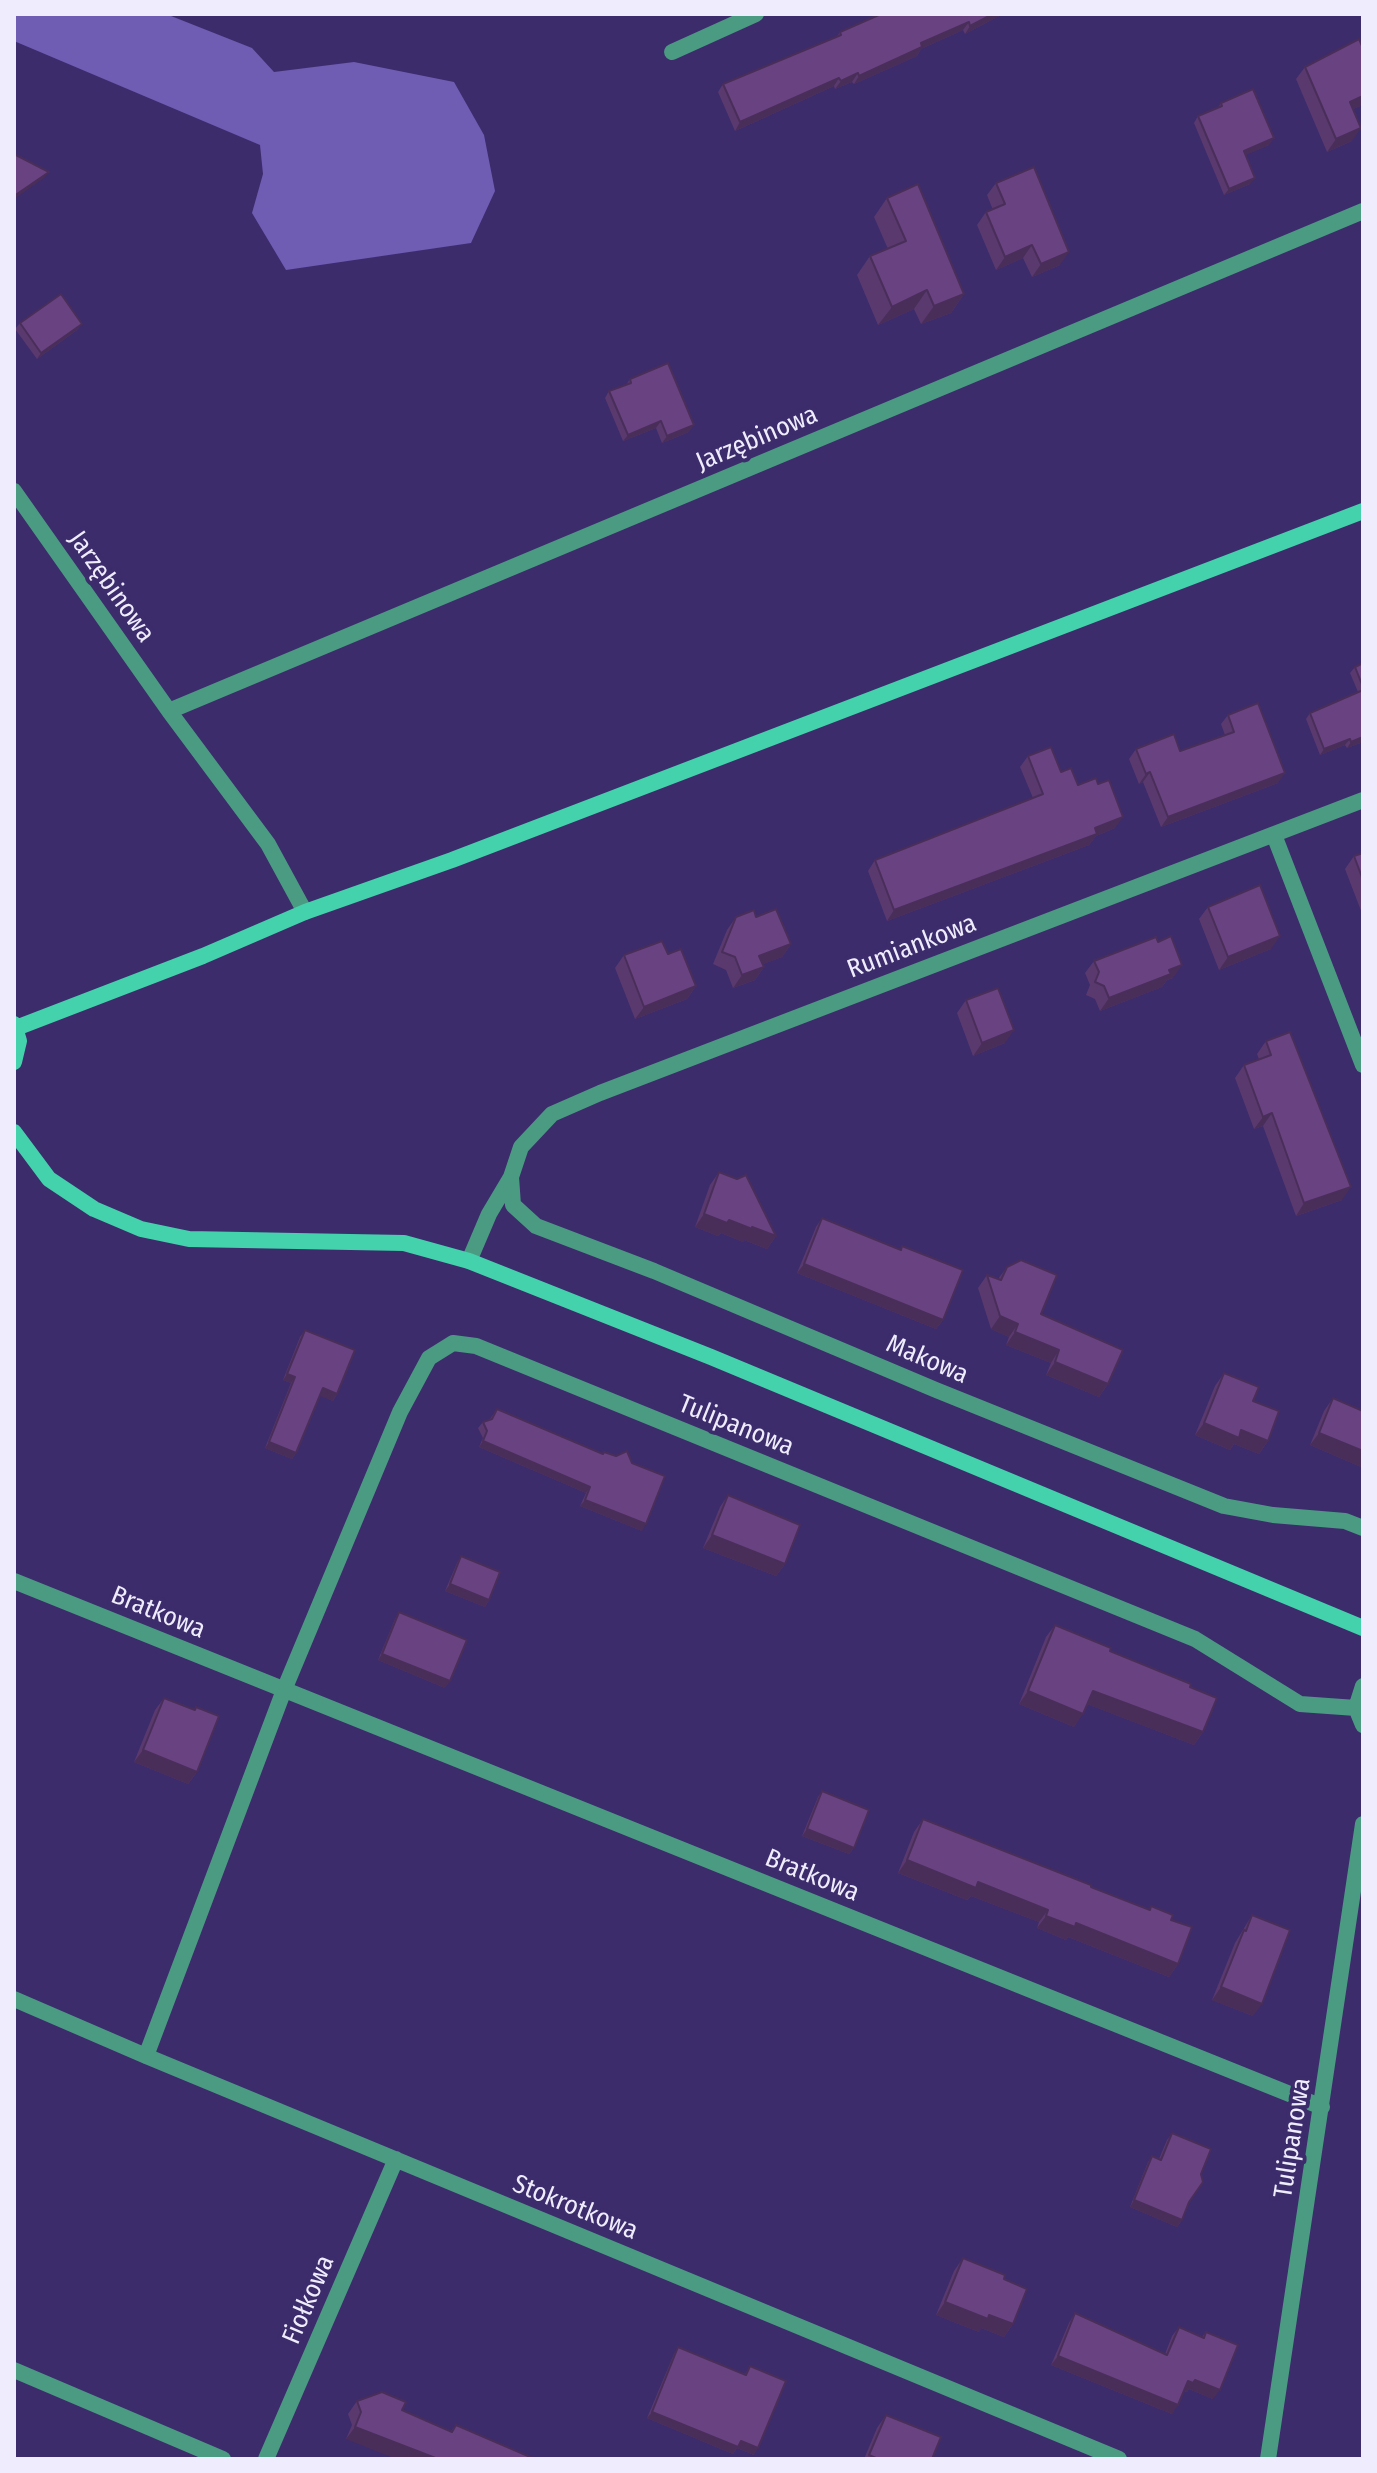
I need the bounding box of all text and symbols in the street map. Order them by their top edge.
street label: Jarzębinowa [692,399,822,479]
street label: Jarzębinowa [61,525,161,649]
street label: Rumiankowa [843,908,981,986]
street label: Makowa [881,1329,973,1391]
street label: Tulipanowa [674,1389,798,1463]
street label: Bratkowa [106,1580,210,1646]
street label: Bratkowa [760,1843,864,1909]
street label: Tulipanowa [1268,2076,1318,2200]
street label: Stokrotkowa [508,2169,642,2247]
street label: Fiołkowa [276,2251,342,2349]

